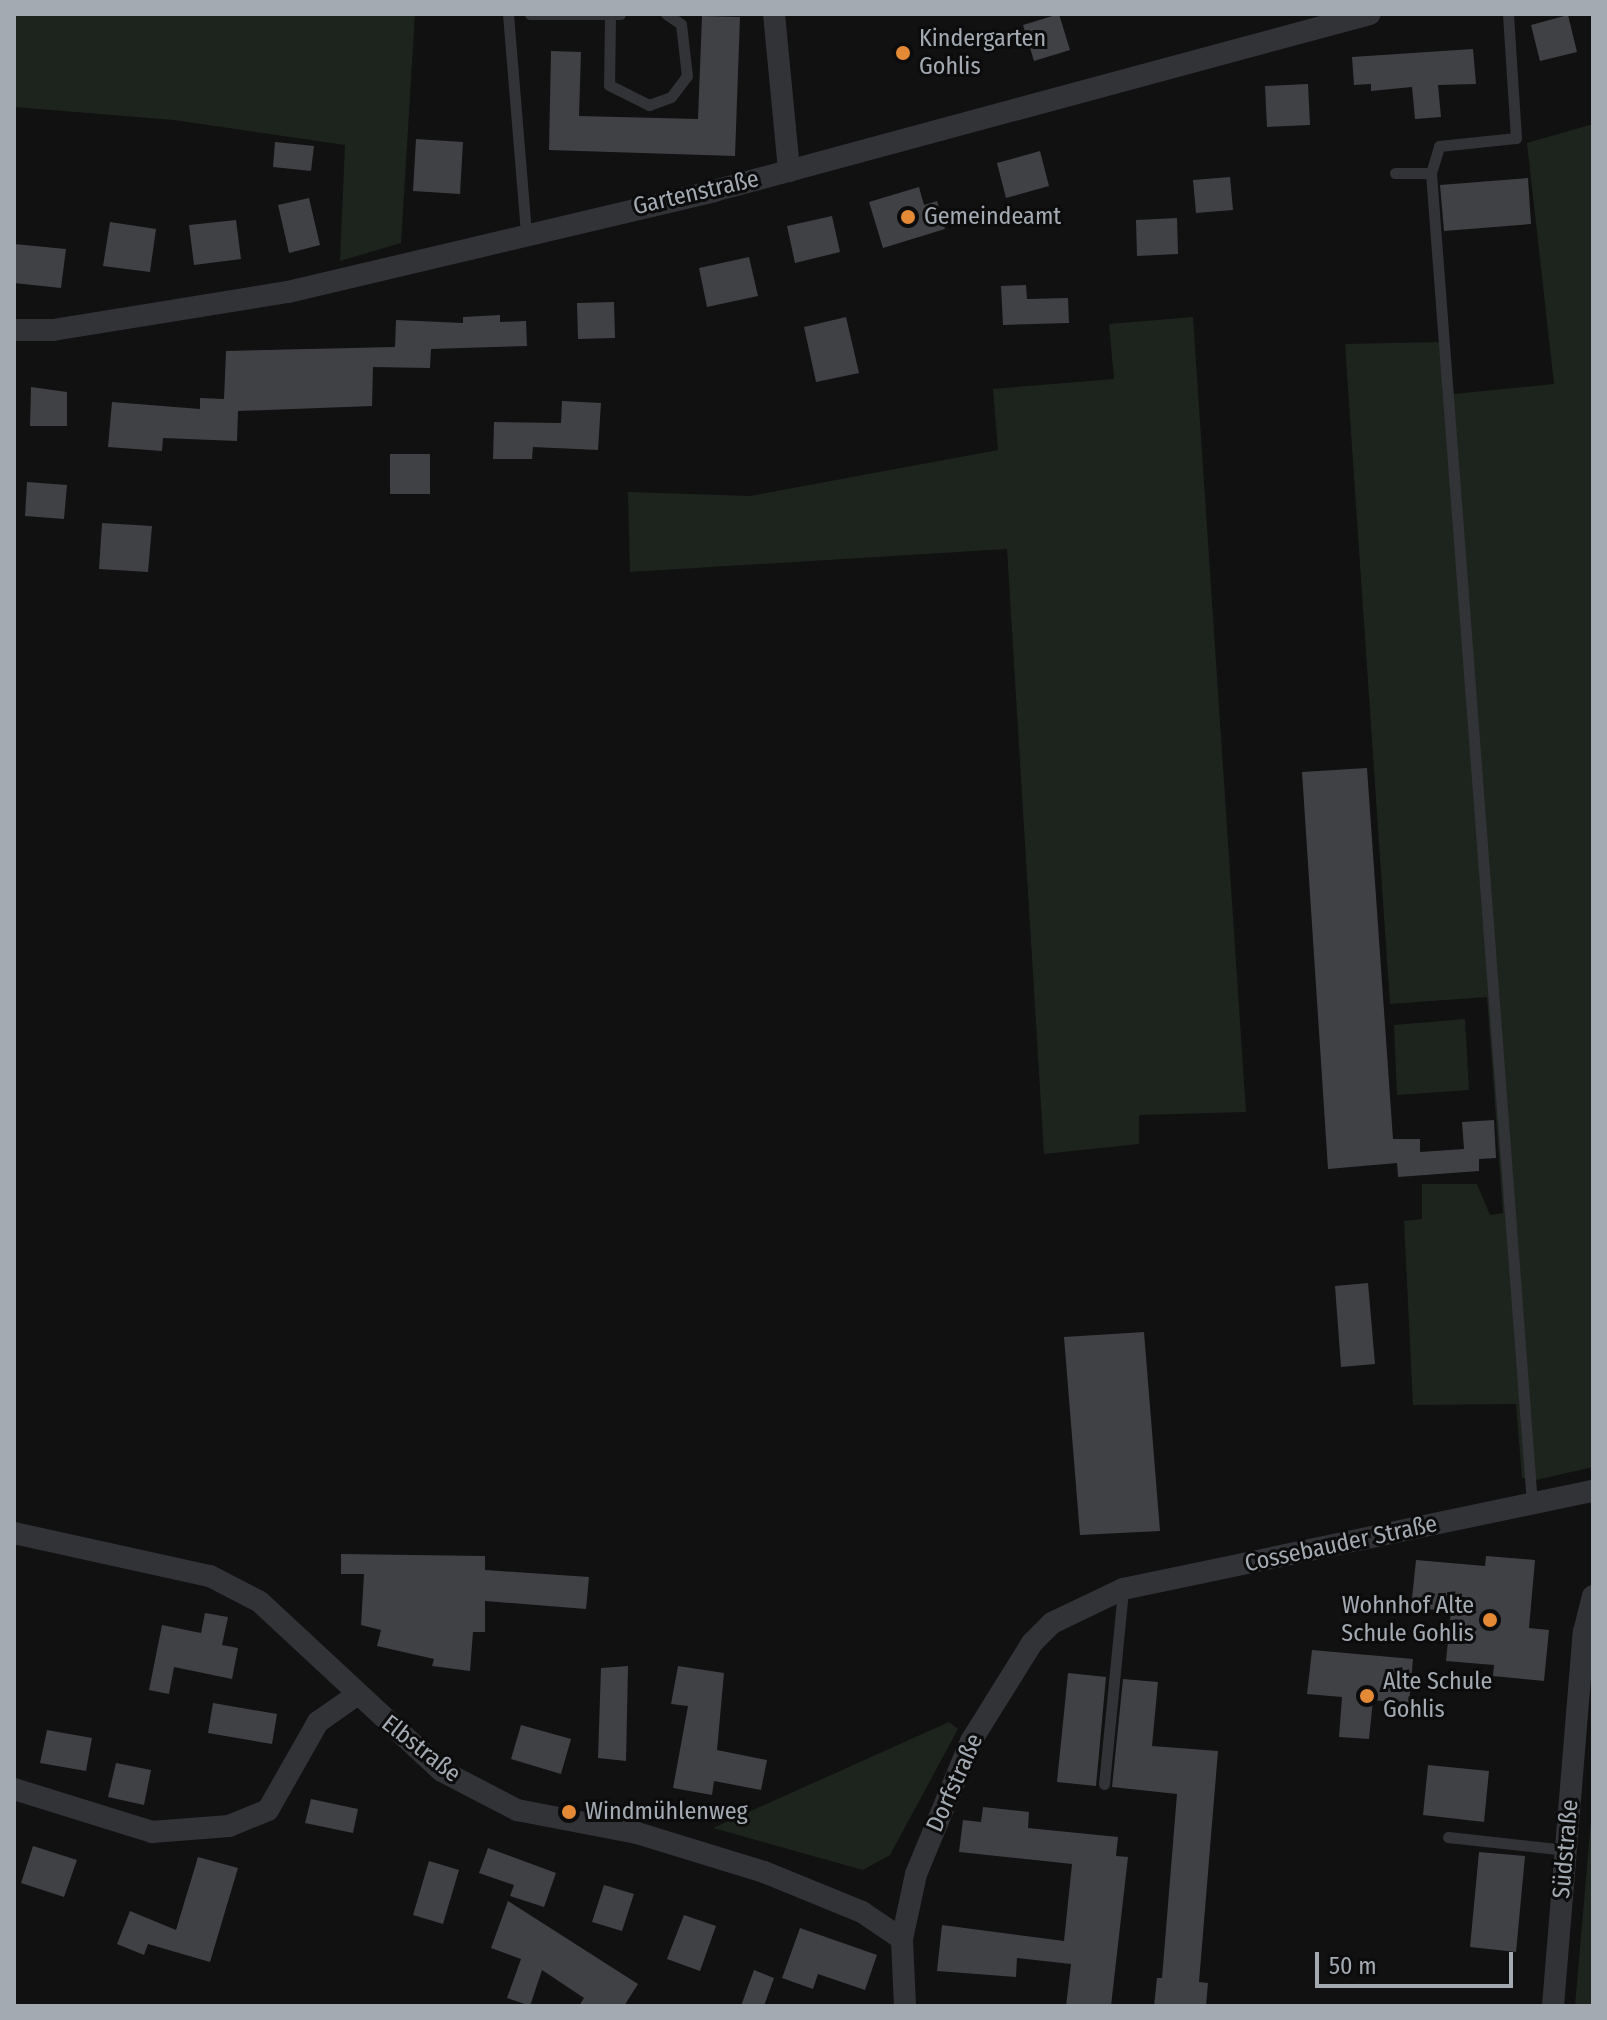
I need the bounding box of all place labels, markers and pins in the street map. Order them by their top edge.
place label: Kindergarten Gohlis [919,25,1046,81]
marker: Kindergarten Gohlis [894,44,912,62]
place label: Gemeindeamt [924,203,1061,231]
marker: Gemeindeamt [899,208,917,226]
place label: Wohnhof Alte Schule Gohlis [1341,1592,1474,1648]
marker: Wohnhof Alte Schule Gohlis [1481,1611,1499,1629]
place label: Alte Schule Gohlis [1383,1668,1492,1724]
marker: Alte Schule Gohlis [1358,1687,1376,1705]
place label: Windmühlenweg [585,1798,748,1826]
marker: Windmühlenweg [560,1803,578,1821]

